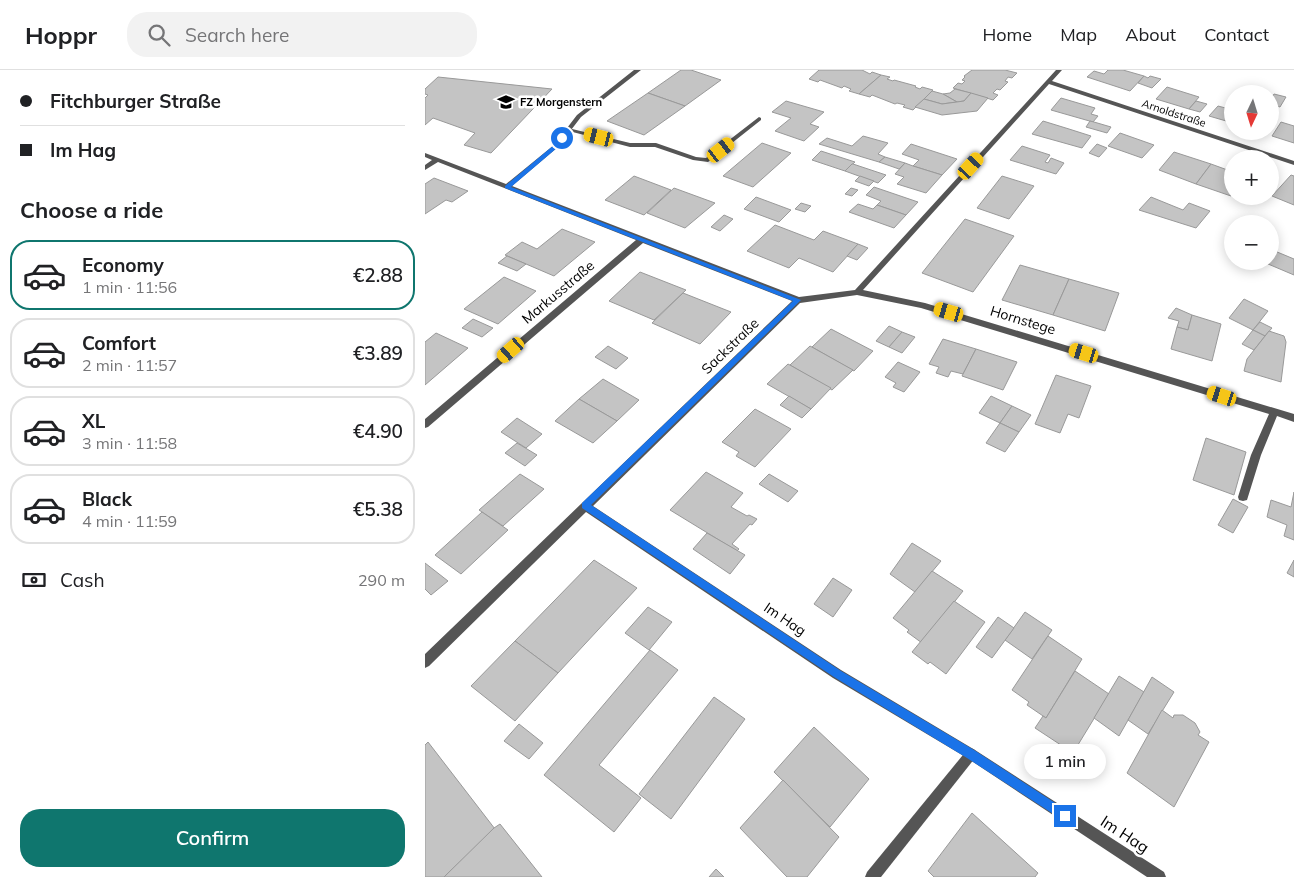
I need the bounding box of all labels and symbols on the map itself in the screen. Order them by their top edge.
north arrow [1224,85,1279,140]
school or university icon: FZ Morgenstern [496,92,516,112]
place label: FZ Morgenstern [520,95,602,109]
street label: Arnoldstraße [1140,96,1208,130]
car [582,126,615,148]
route start [551,127,573,149]
car [704,135,737,165]
car [955,150,986,182]
street label: Markusstraße [518,256,598,328]
car [932,301,965,323]
street label: Hornstege [988,302,1058,338]
street label: Sackstraße [698,314,762,378]
car [494,334,527,366]
car [1067,341,1100,365]
car [1205,384,1238,408]
street label: Im Hag [760,598,810,640]
callout: 1 min [1024,744,1106,778]
route end [1054,805,1076,827]
street label: Im Hag [1097,811,1153,857]

